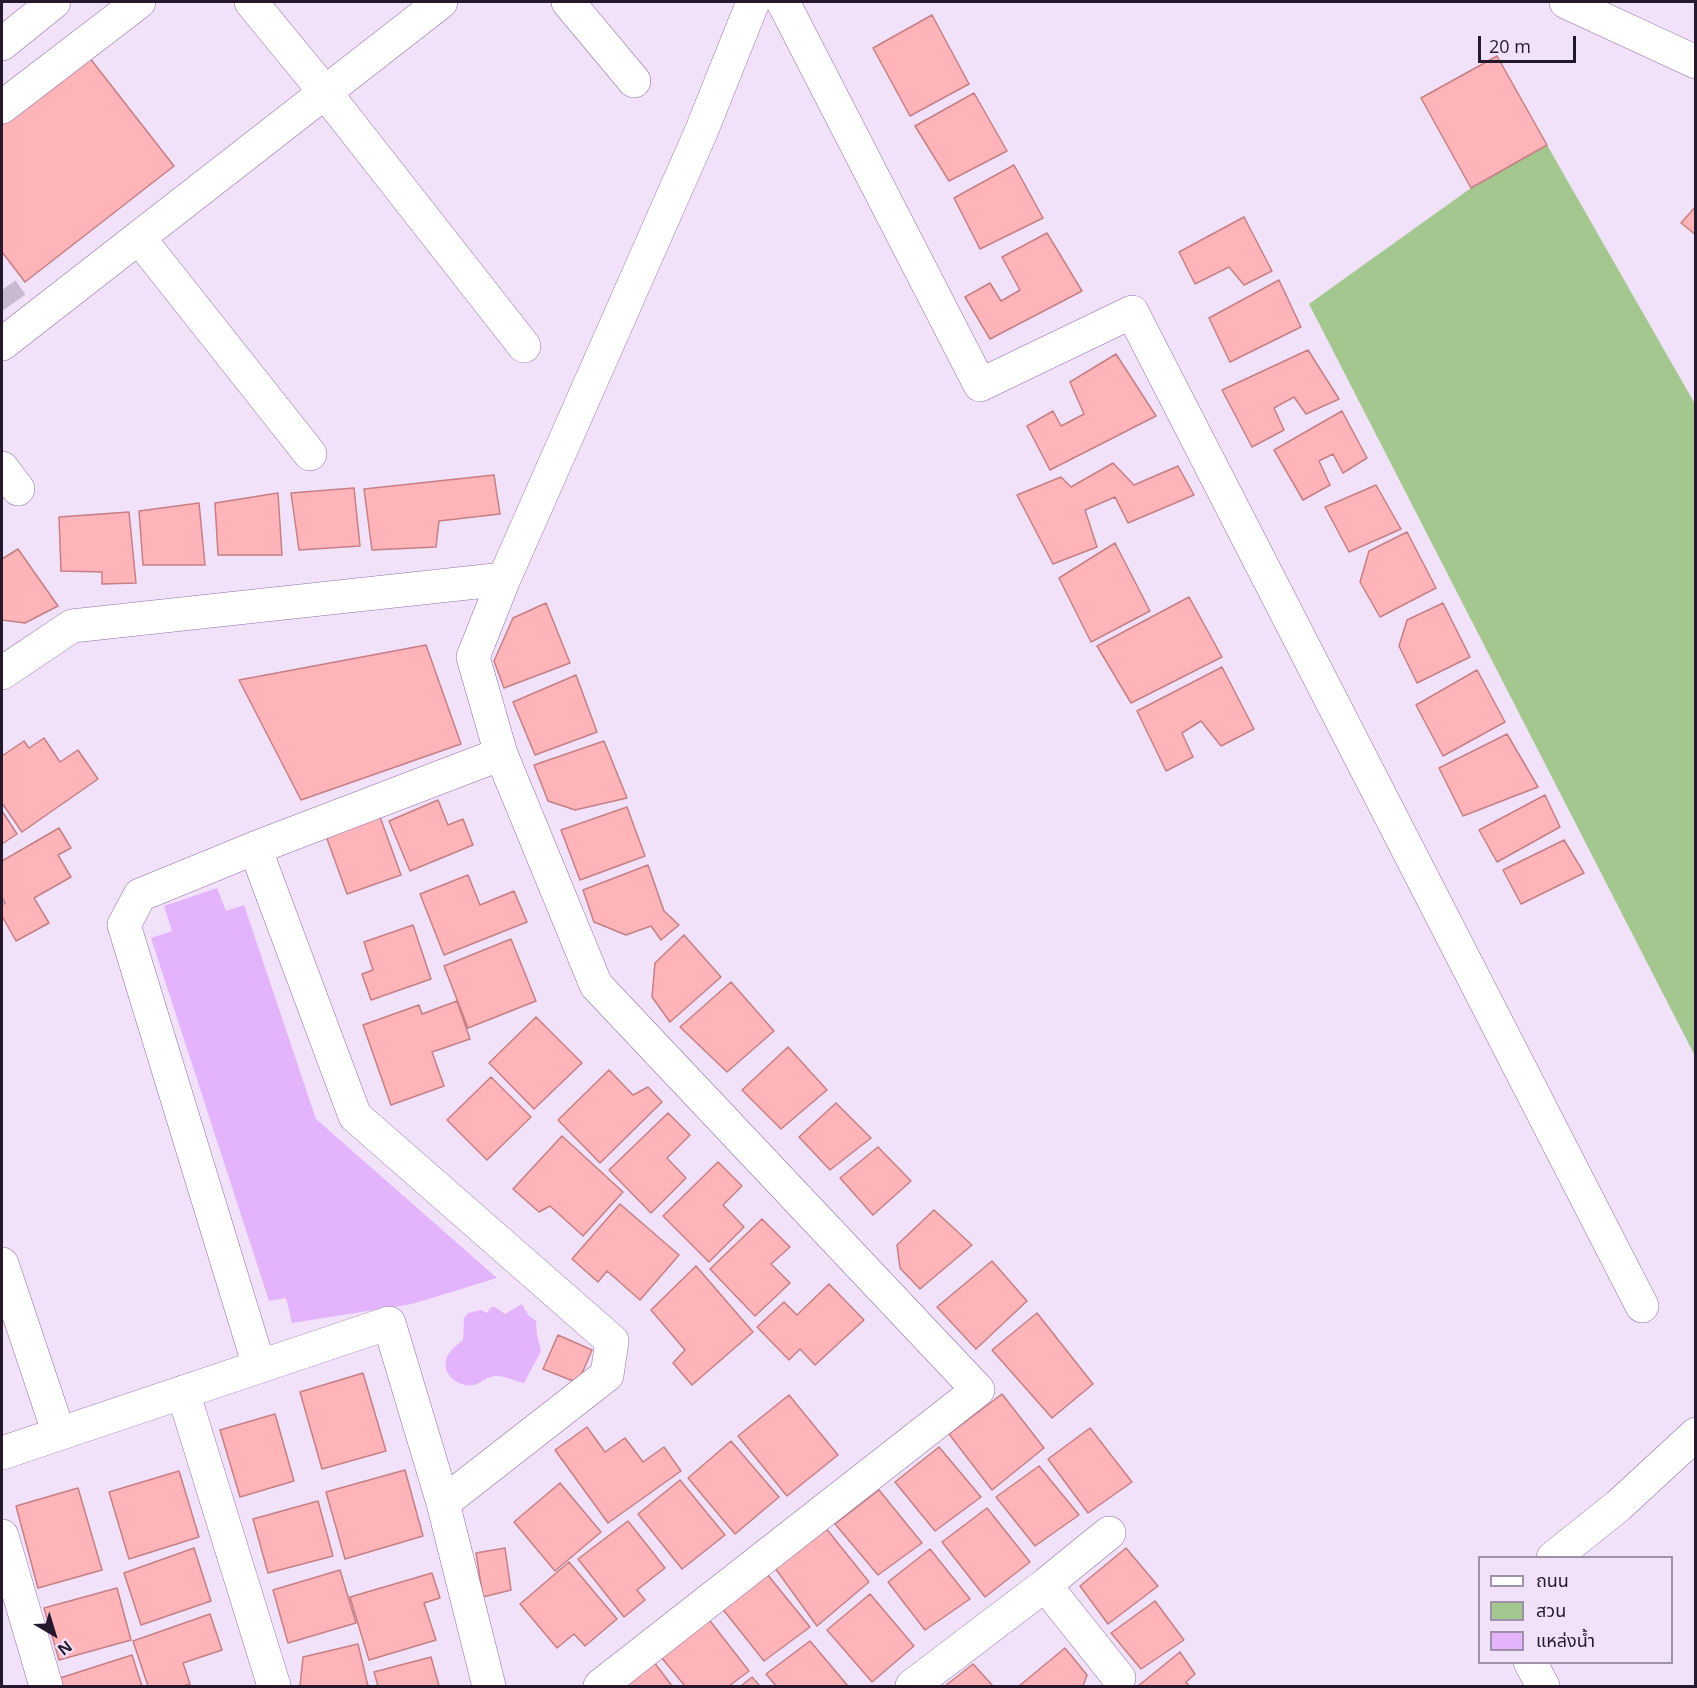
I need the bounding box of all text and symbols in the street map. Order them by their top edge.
scale bar [1481,24,1578,62]
text: 20 m [1489,34,1531,58]
legend [1478,1556,1673,1664]
text: ถนน [1536,1568,1569,1592]
text: สวน [1536,1598,1566,1622]
north arrow [24,1604,84,1664]
text: แหล่งน้ำ [1536,1628,1595,1652]
text: N [53,1636,77,1661]

